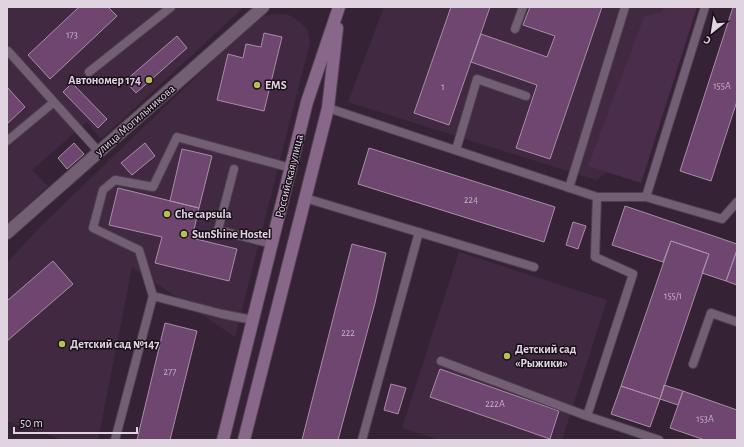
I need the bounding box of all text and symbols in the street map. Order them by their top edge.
north arrow [692,12,732,52]
house number: 173 [66,30,78,40]
text: С [702,34,713,47]
place label: Автономер 174 [68,74,141,86]
marker: Автономер 174 [144,75,154,85]
place label: EMS [265,79,287,91]
marker: EMS [252,80,262,90]
house number: 155А [713,81,731,91]
street label: улица Могильникова [92,82,178,159]
house number: 1 [441,82,445,92]
street label: Российская улица [273,133,306,219]
house number: 224 [464,195,478,205]
place label: Che capsula [175,208,232,220]
marker: Che capsula [162,209,172,219]
place label: SunShine Hostel [192,228,271,240]
marker: SunShine Hostel [179,229,189,239]
house number: 155/1 [664,291,682,301]
house number: 222 [341,328,355,338]
place label: Детский сад №147 [70,338,159,350]
marker: Детский сад №147 [57,339,67,349]
place label: Детский сад «Рыжики» [515,343,577,369]
marker: Детский сад «Рыжики» [502,351,512,361]
house number: 277 [164,367,176,377]
house number: 222А [485,399,505,409]
scale bar [14,409,137,435]
house number: 153А [696,414,714,424]
text: 50 m [20,417,43,429]

